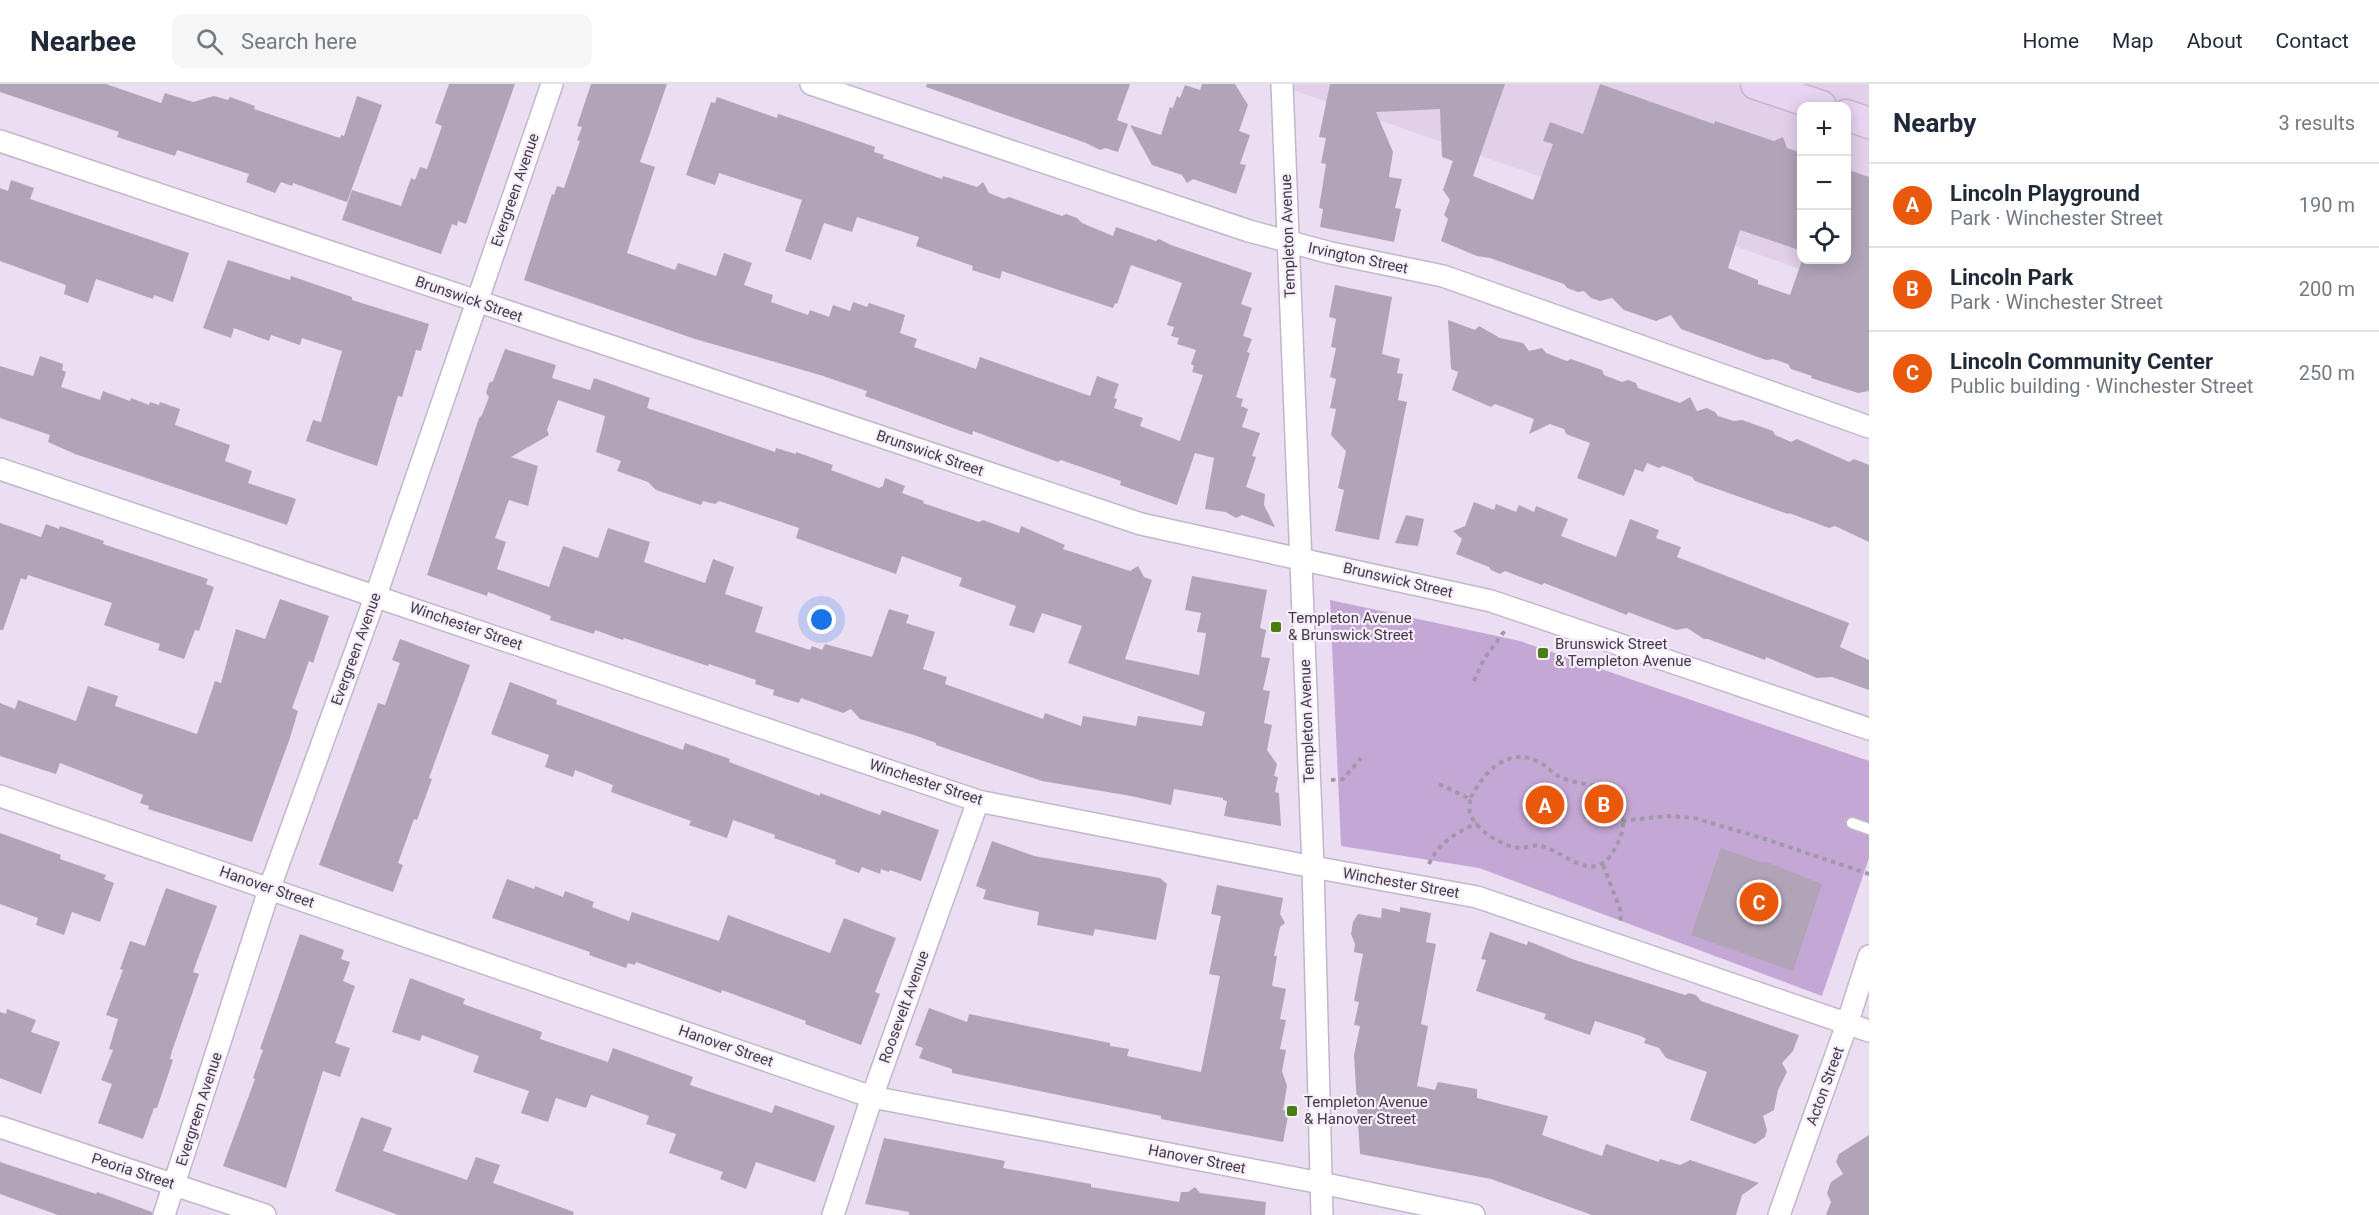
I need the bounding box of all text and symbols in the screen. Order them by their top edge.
search box [172,14,592,68]
text: Nearbee [30,25,136,58]
icon: search [193,25,226,58]
text: Search here [241,29,357,54]
text: Home [2023,29,2079,53]
text: Map [2112,29,2154,53]
text: About [2187,29,2243,53]
text: Contact [2276,29,2349,53]
map controls [1797,102,1851,264]
button: + [1797,102,1851,156]
text: Nearby [1893,108,1976,138]
text: 3 results [2279,111,2355,135]
street label: Evergreen Avenue [487,131,543,249]
button: − [1797,156,1851,210]
street label: Templeton Avenue [1277,174,1299,298]
text: Lincoln Playground [1950,181,2140,206]
text: A [1906,193,1919,217]
text: 190 m [2299,193,2355,217]
text: Park · Winchester Street [1950,206,2163,230]
button: locate [1797,210,1851,264]
street label: Irvington Street [1306,239,1410,277]
text: Lincoln Park [1950,265,2073,290]
street label: Brunswick Street [413,272,525,326]
text: B [1906,277,1919,301]
text: 200 m [2299,277,2355,301]
text: Park · Winchester Street [1950,290,2163,314]
text: Lincoln Community Center [1950,349,2213,374]
text: C [1906,361,1919,385]
text: 250 m [2299,361,2355,385]
text: Public building · Winchester Street [1950,374,2253,398]
street label: Brunswick Street [874,426,986,480]
street label: Brunswick Street [1341,559,1455,601]
street label: Evergreen Avenue [327,590,385,708]
street label: Winchester Street [407,598,525,654]
your location [807,605,836,634]
place label: Templeton Avenue & Brunswick Street [1288,609,1414,644]
marker: Templeton Avenue & Brunswick Street [1269,620,1283,634]
place label: Brunswick Street & Templeton Avenue [1555,635,1692,670]
marker: Brunswick Street & Templeton Avenue [1536,646,1550,660]
street label: Templeton Avenue [1296,659,1318,783]
street label: Winchester Street [867,755,985,809]
pin: A [1526,782,1564,828]
pin: B [1584,782,1624,826]
street label: Hanover Street [217,862,317,912]
street label: Winchester Street [1341,864,1461,902]
pin: C [1740,880,1778,924]
street label: Roosevelt Avenue [875,948,933,1066]
street label: Hanover Street [676,1021,776,1071]
street label: Acton Street [1802,1044,1848,1128]
street label: Evergreen Avenue [172,1050,226,1168]
place label: Templeton Avenue & Hanover Street [1304,1093,1428,1128]
marker: Templeton Avenue & Hanover Street [1285,1104,1299,1118]
street label: Hanover Street [1147,1141,1247,1177]
street label: Peoria Street [89,1149,177,1193]

